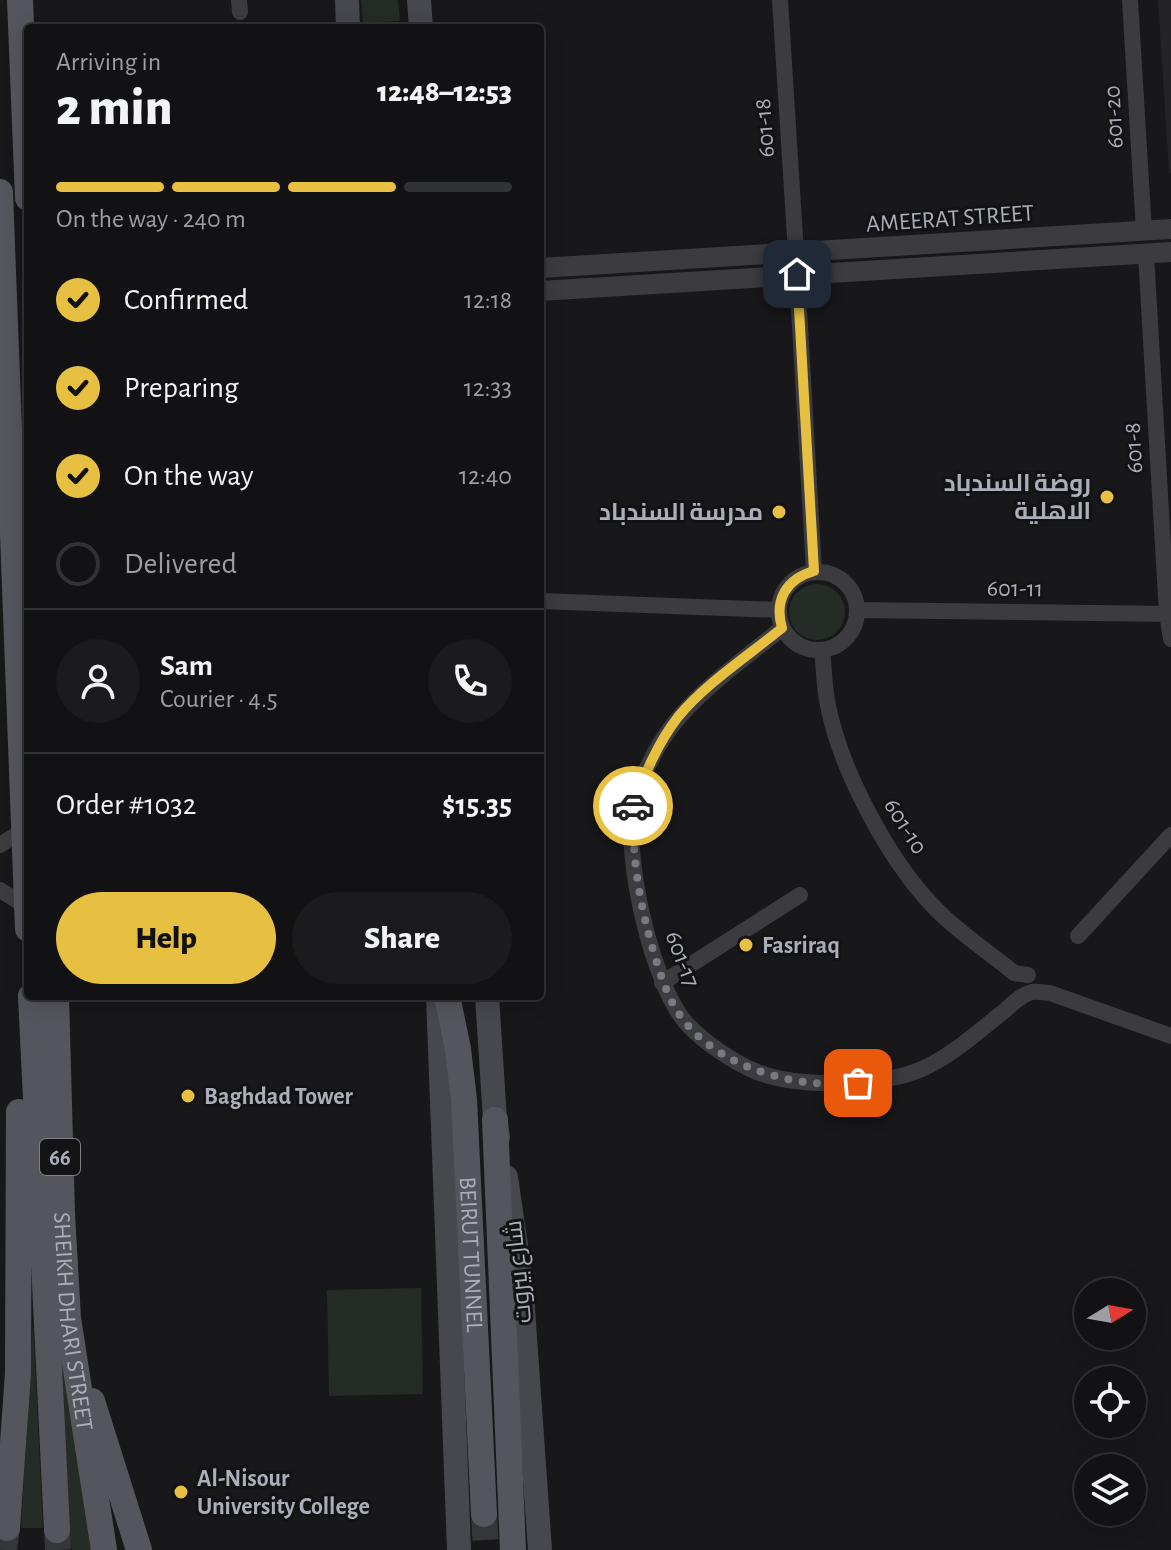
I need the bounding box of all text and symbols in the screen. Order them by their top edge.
text: Arriving in [56,49,161,75]
text: 12:48–12:53 [377,77,512,107]
text: 2 min [56,82,172,134]
street label: 601-20 [1100,85,1128,149]
street label: 601-18 [751,98,779,158]
street label: AMEERAT STREET [865,201,1035,237]
text: On the way · 240 m [56,206,246,232]
pin [763,240,831,308]
icon: home [775,252,819,296]
icon: check [56,278,100,322]
text: Confirmed [124,285,248,315]
text: 12:18 [464,287,512,313]
icon: check [56,366,100,410]
text: Preparing [124,373,239,403]
text: 12:33 [464,375,512,401]
street label: 601-8 [1121,422,1147,474]
icon: check [56,454,100,498]
text: On the way [124,461,253,491]
text: 12:40 [459,463,512,489]
place label: روضة السندباد الاهلية [944,472,1091,524]
marker: روضة السندباد الاهلية [1098,488,1116,506]
place label: مدرسة السندباد [599,501,763,526]
marker: مدرسة السندباد [770,503,788,521]
text: Delivered [124,549,237,579]
street label: 601-11 [987,577,1043,601]
button: person [56,639,140,723]
button: phone [428,639,512,723]
text: Sam [160,651,213,681]
text: Courier · 4.5 [160,686,278,712]
courier [593,766,673,846]
icon: car [611,784,655,828]
text: Order #1032 [56,790,196,820]
text: $15.35 [442,790,512,820]
street label: 601-10 [879,795,931,859]
button: Help [56,892,276,984]
button: Share [292,892,512,984]
street label: 601-17 [660,928,704,991]
place label: Fasriraq [762,934,840,958]
marker: Fasriraq [737,936,755,954]
pin [824,1049,892,1117]
icon: bag [836,1061,880,1105]
place label: Baghdad Tower [204,1085,354,1109]
marker: Baghdad Tower [179,1087,197,1105]
road number: 66 [40,1139,80,1175]
street label: BEIRUT TUNNEL [455,1176,486,1333]
street label: SHEIKH DHARI STREET [49,1211,96,1433]
street label: شارع بيروت [501,1219,539,1325]
north arrow [1074,1278,1146,1350]
map controls [1074,1278,1146,1526]
button: locate [1074,1366,1146,1438]
button: layers [1074,1454,1146,1526]
place label: Al-Nisour University College [197,1467,370,1519]
marker: Al-Nisour University College [172,1483,190,1501]

